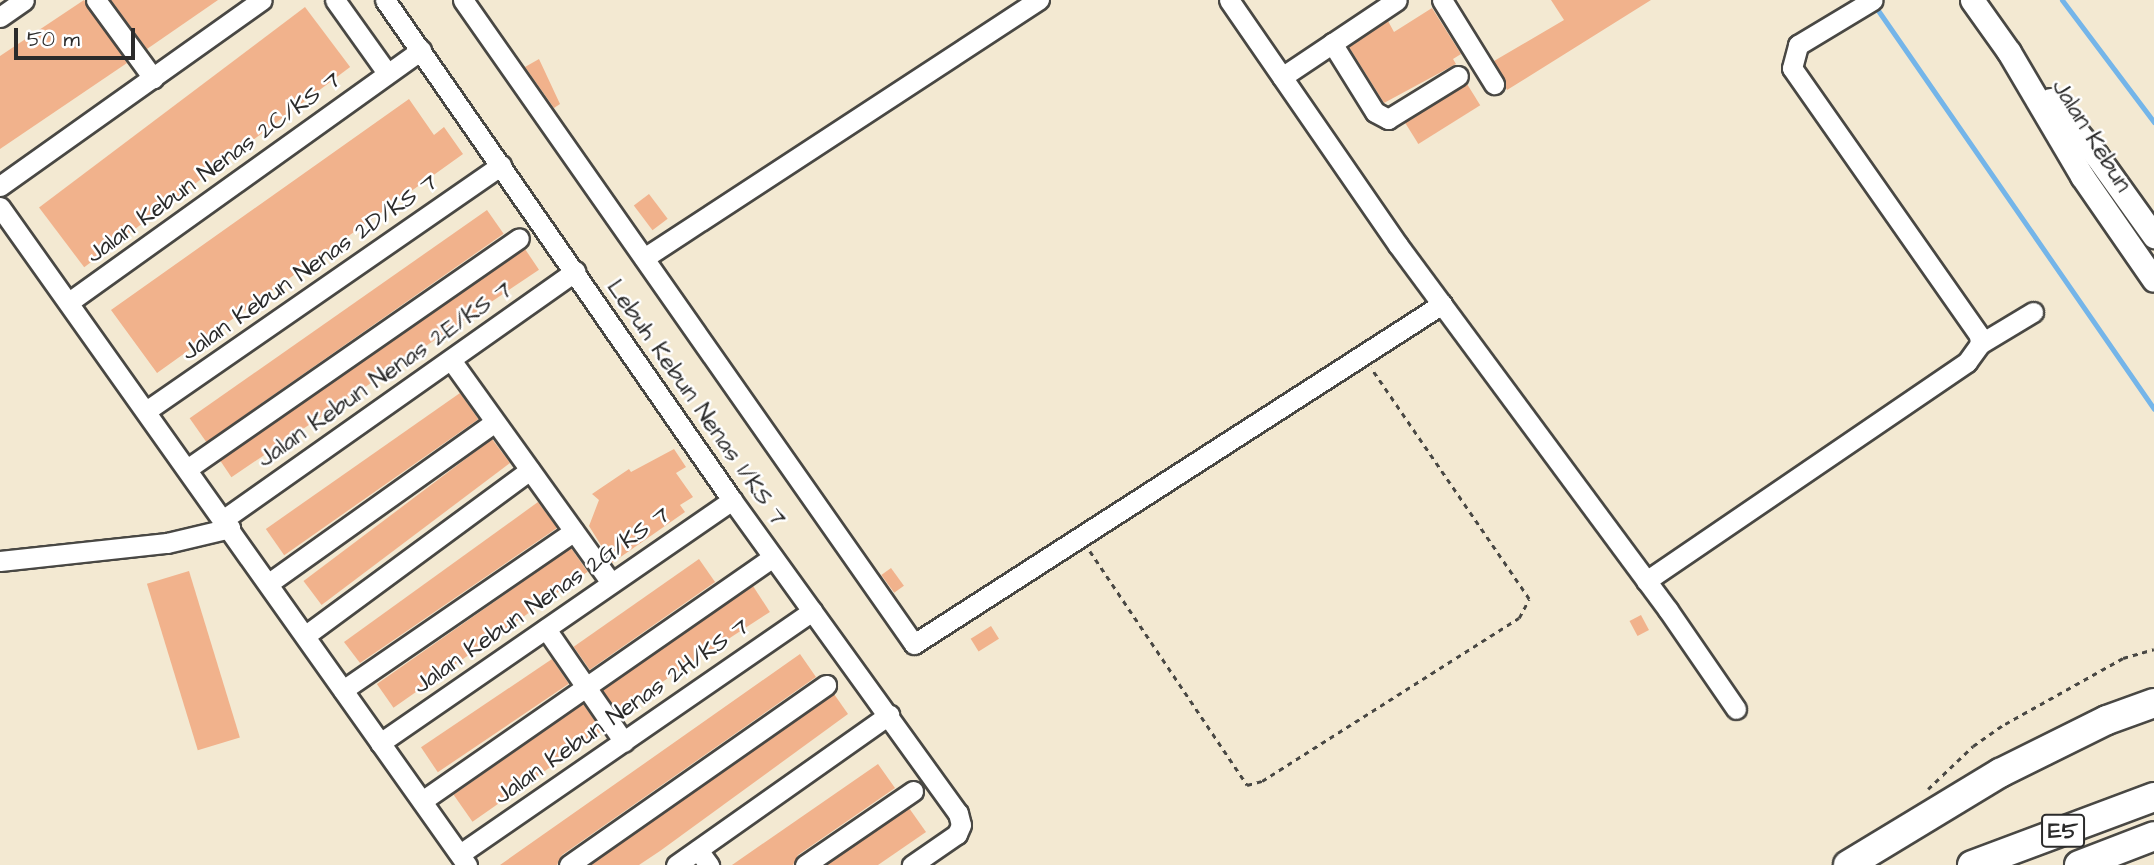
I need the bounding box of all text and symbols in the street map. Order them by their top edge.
scale bar [18,14,138,58]
text: 50 m [27,25,80,54]
street label: Jalan Kebun Nenas 2C/KS 7 [81,66,347,270]
street label: Jalan Kebun [2045,74,2137,198]
street label: Jalan Kebun Nenas 2D/KS 7 [177,169,443,367]
street label: Lebuh Kebun Nenas 1/KS 7 [600,274,792,532]
street label: Jalan Kebun Nenas 2E/KS 7 [252,276,518,474]
street label: Jalan Kebun Nenas 2G/KS 7 [408,501,676,701]
street label: Jalan Kebun Nenas 2H/KS 7 [489,613,755,811]
road number: E5 [2040,811,2086,850]

